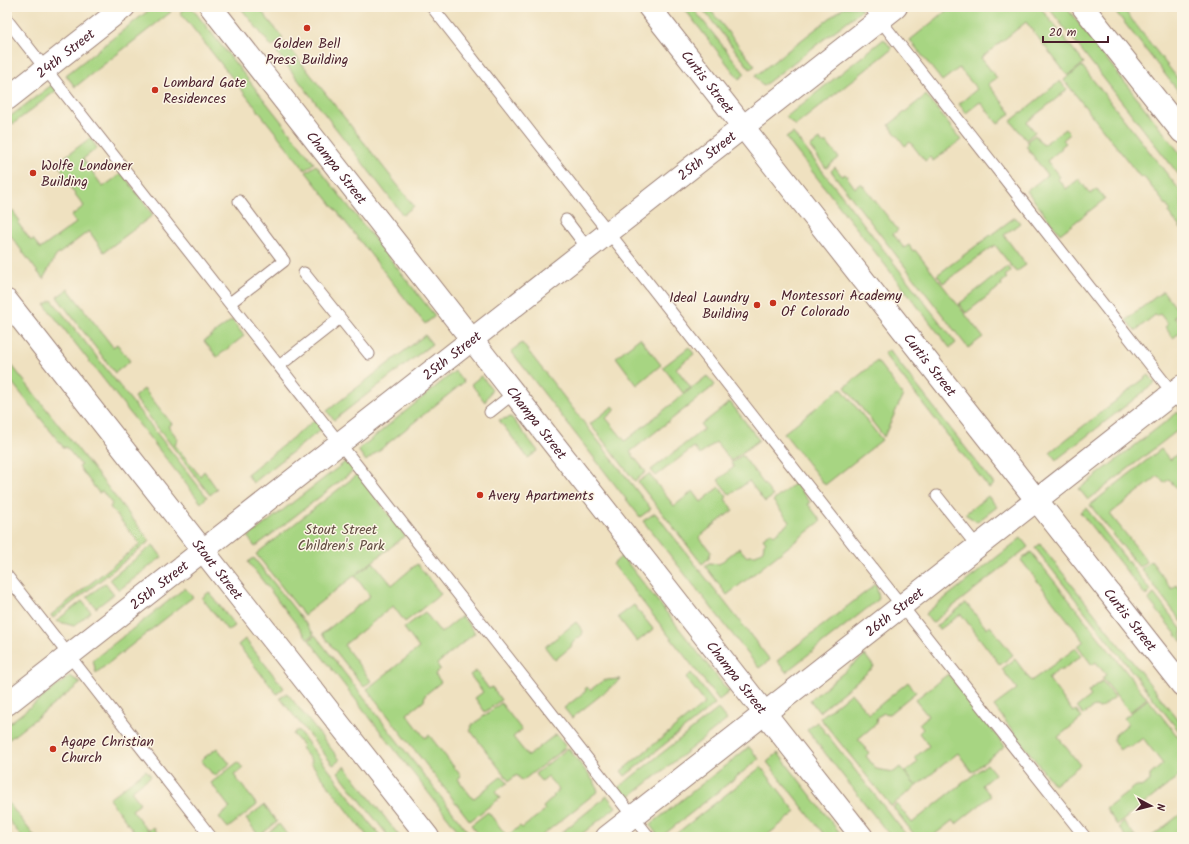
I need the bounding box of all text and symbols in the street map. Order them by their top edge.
scale bar [1043,18,1108,44]
street label: 24th Street [31,23,101,84]
marker: Golden Bell Press Building [302,23,312,33]
text: 20 m [1049,23,1077,42]
place label: Golden Bell Press Building [266,33,348,71]
street label: Curtis Street [675,46,739,119]
place label: Lombard Gate Residences [163,72,247,110]
marker: Lombard Gate Residences [150,85,160,95]
street label: 25th Street [673,126,742,186]
street label: Champa Street [300,127,372,210]
place label: Wolfe Londoner Building [41,155,133,193]
marker: Wolfe Londoner Building [28,168,38,178]
place label: Montessori Academy Of Colorado [781,285,902,323]
place label: Ideal Laundry Building [669,287,749,325]
marker: Montessori Academy Of Colorado [768,298,778,308]
marker: Ideal Laundry Building [752,300,762,310]
street label: 25th Street [418,326,487,386]
street label: Curtis Street [897,329,962,402]
street label: Champa Street [500,382,572,465]
place label: Avery Apartments [488,485,594,507]
marker: Avery Apartments [475,490,485,500]
park label: Stout Street Children's Park [297,519,385,557]
street label: Stout Street [186,534,248,606]
street label: 25th Street [125,555,194,616]
street label: 26th Street [860,582,930,643]
street label: Curtis Street [1098,583,1162,657]
street label: Champa Street [700,637,772,720]
place label: Agape Christian Church [61,731,154,769]
marker: Agape Christian Church [48,744,58,754]
north arrow [1131,786,1171,826]
text: N [1151,803,1169,812]

